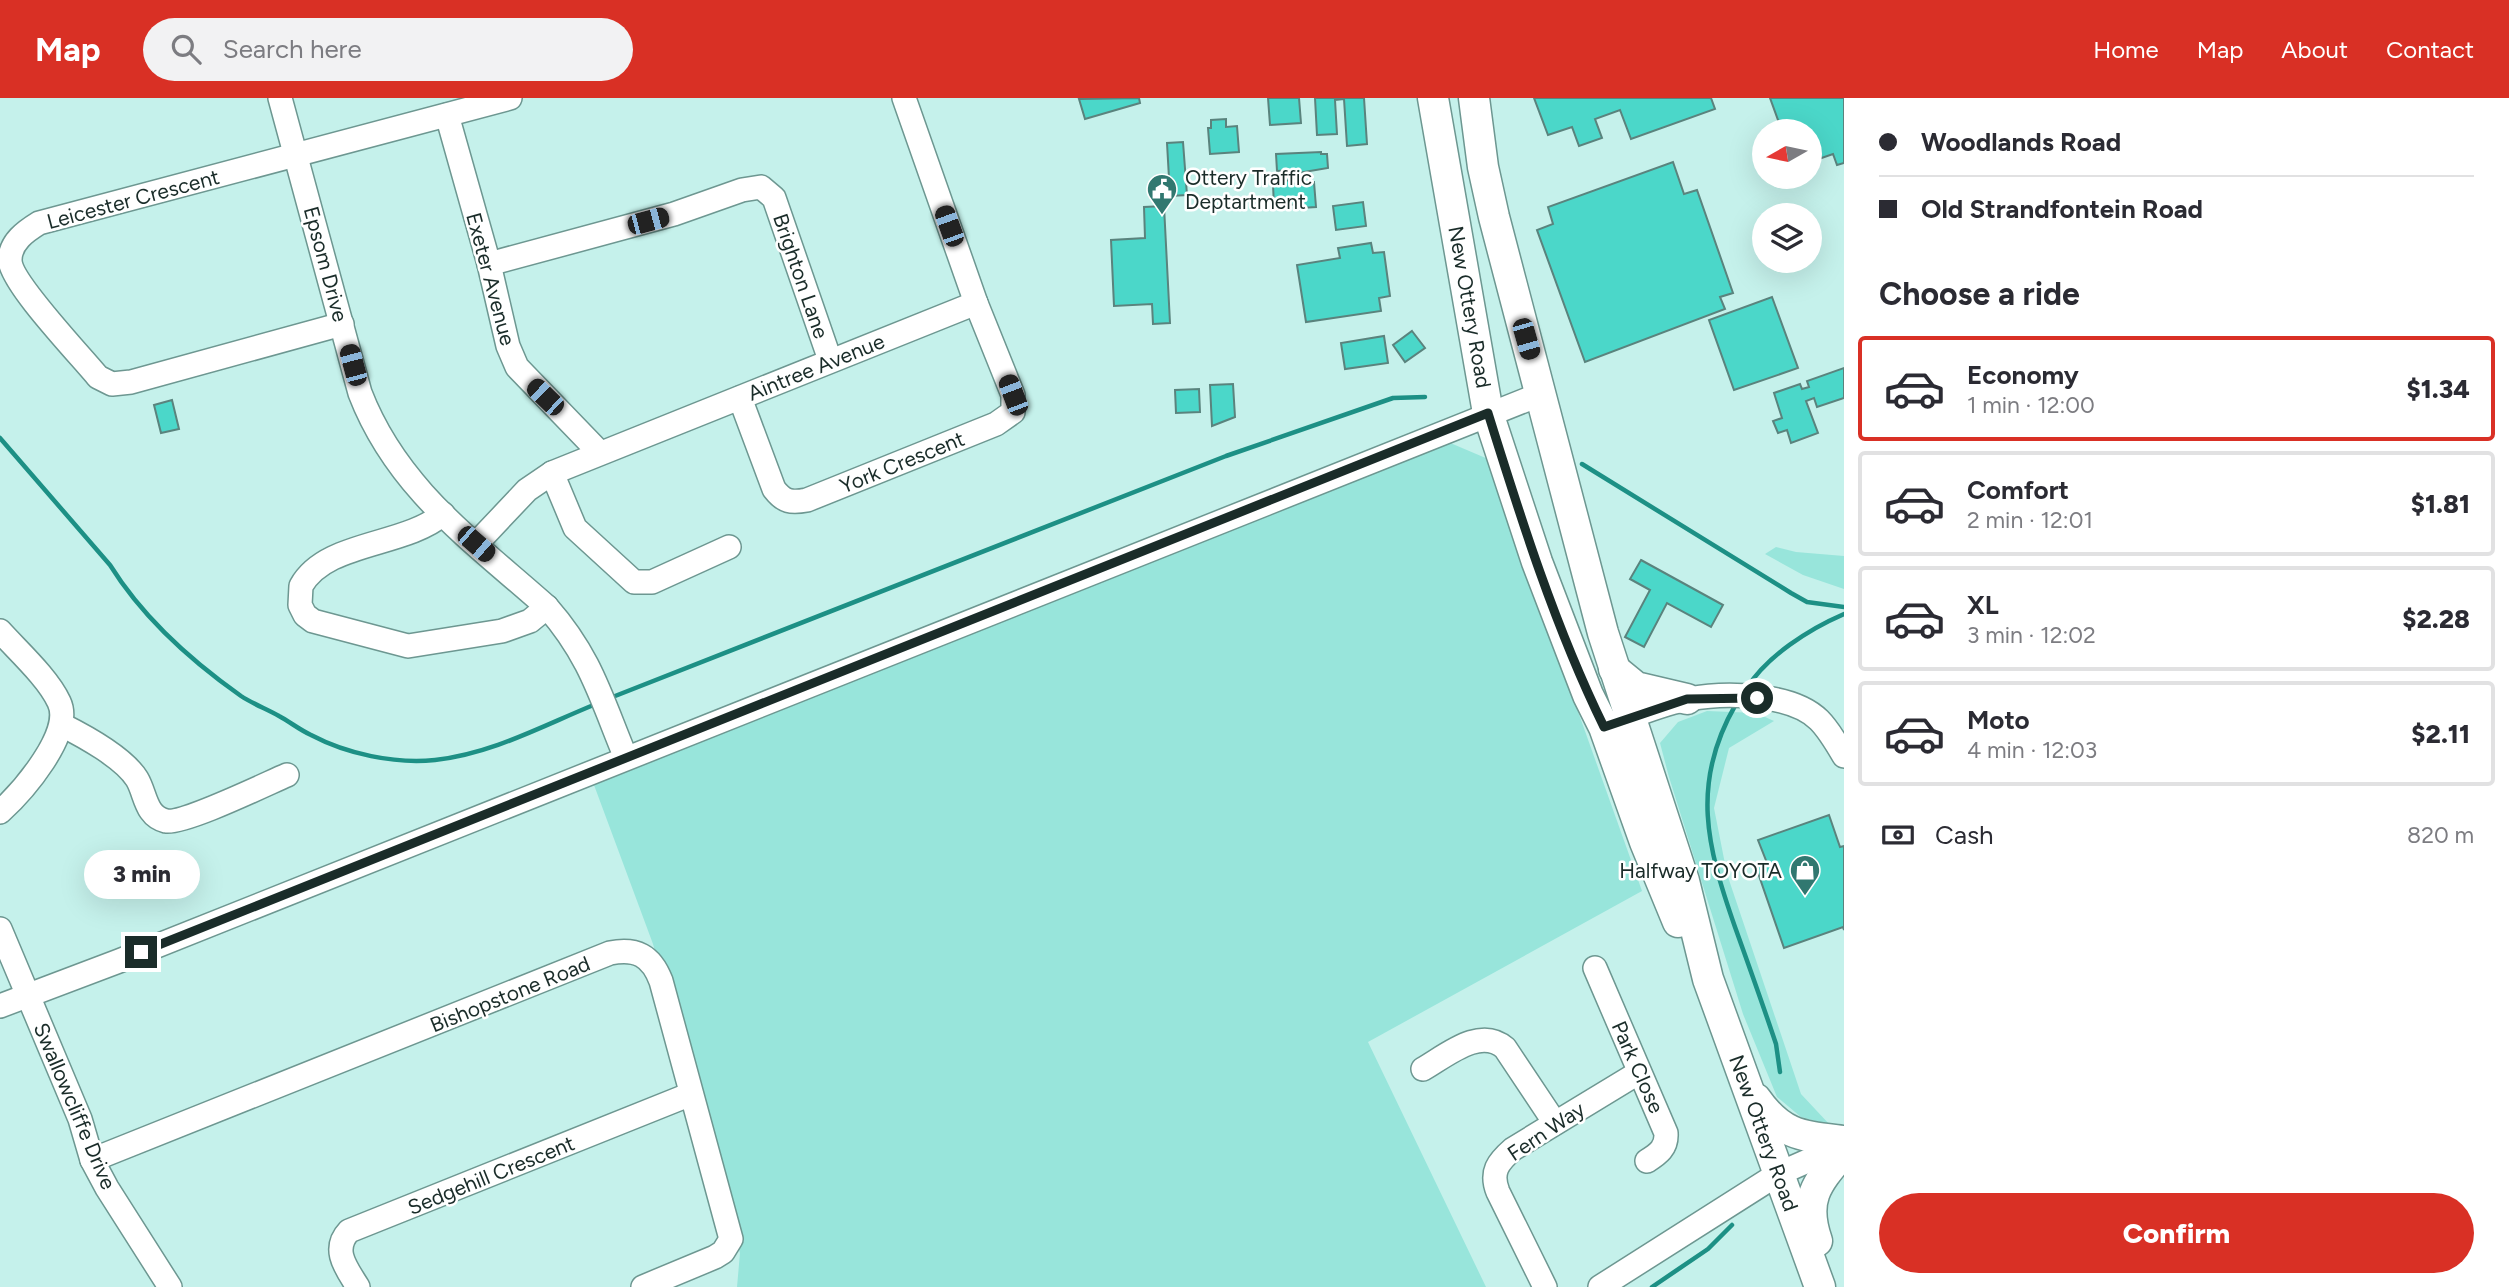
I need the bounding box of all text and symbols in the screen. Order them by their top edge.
search box [143,18,633,81]
text: Map [35,30,101,69]
icon: search [167,30,205,68]
text: Search here [223,33,362,65]
text: Home [2093,35,2159,64]
text: Map [2197,35,2243,64]
text: About [2281,35,2348,64]
text: Contact [2386,35,2474,64]
north arrow [1752,119,1822,189]
map controls [1752,119,1822,273]
text: Woodlands Road [1921,126,2121,158]
street label: Leicester Crescent [44,164,222,234]
place label: Ottery Traffic Deptartment [1185,165,1312,214]
public building icon: Ottery Traffic Deptartment [1145,172,1179,216]
text: Old Strandfontein Road [1921,193,2203,225]
car [932,203,967,249]
button: layers [1752,203,1822,273]
street label: Epsom Drive [299,204,353,324]
car [625,205,672,237]
street label: Exeter Avenue [461,210,521,348]
street label: Brighton Lane [768,210,834,342]
street label: New Ottery Road [1443,224,1497,390]
text: Choose a ride [1879,275,2080,313]
car [1511,316,1542,362]
street label: Aintree Avenue [744,328,888,406]
car [338,342,369,388]
icon: car [1883,357,1946,420]
text: Economy [1967,359,2079,391]
car [996,372,1031,418]
text: $1.34 [2406,373,2470,405]
car [523,375,568,419]
text: 1 min · 12:00 [1967,391,2095,419]
street label: York Crescent [836,426,968,498]
icon: car [1883,472,1946,535]
text: Comfort [1967,474,2069,506]
text: $1.81 [2411,488,2470,520]
text: 2 min · 12:01 [1967,506,2093,534]
car [454,522,499,566]
icon: car [1883,587,1946,650]
text: XL [1967,589,1999,621]
text: $2.28 [2402,603,2470,635]
text: 3 min · 12:02 [1967,621,2096,649]
route start [1741,682,1773,714]
icon: car [1883,702,1946,765]
text: Moto [1967,704,2030,736]
text: $2.11 [2411,718,2470,750]
text: 4 min · 12:03 [1967,736,2097,764]
icon: cash [1879,816,1917,854]
text: Cash [1935,819,1994,851]
text: 820 m [2407,821,2474,849]
callout: 3 min [83,850,199,900]
shop icon: Halfway TOYOTA [1788,853,1822,897]
place label: Halfway TOYOTA [1619,858,1782,883]
text: 3 min [113,860,171,888]
route end [125,936,157,968]
street label: Bishopstone Road [426,950,594,1038]
street label: Park Close [1607,1017,1669,1117]
street label: Swallowcliffe Drive [29,1019,121,1193]
street label: New Ottery Road [1724,1052,1804,1214]
street label: Fern Way [1503,1096,1589,1166]
street label: Sedgehill Crescent [404,1130,578,1220]
button: Confirm [1879,1193,2474,1273]

